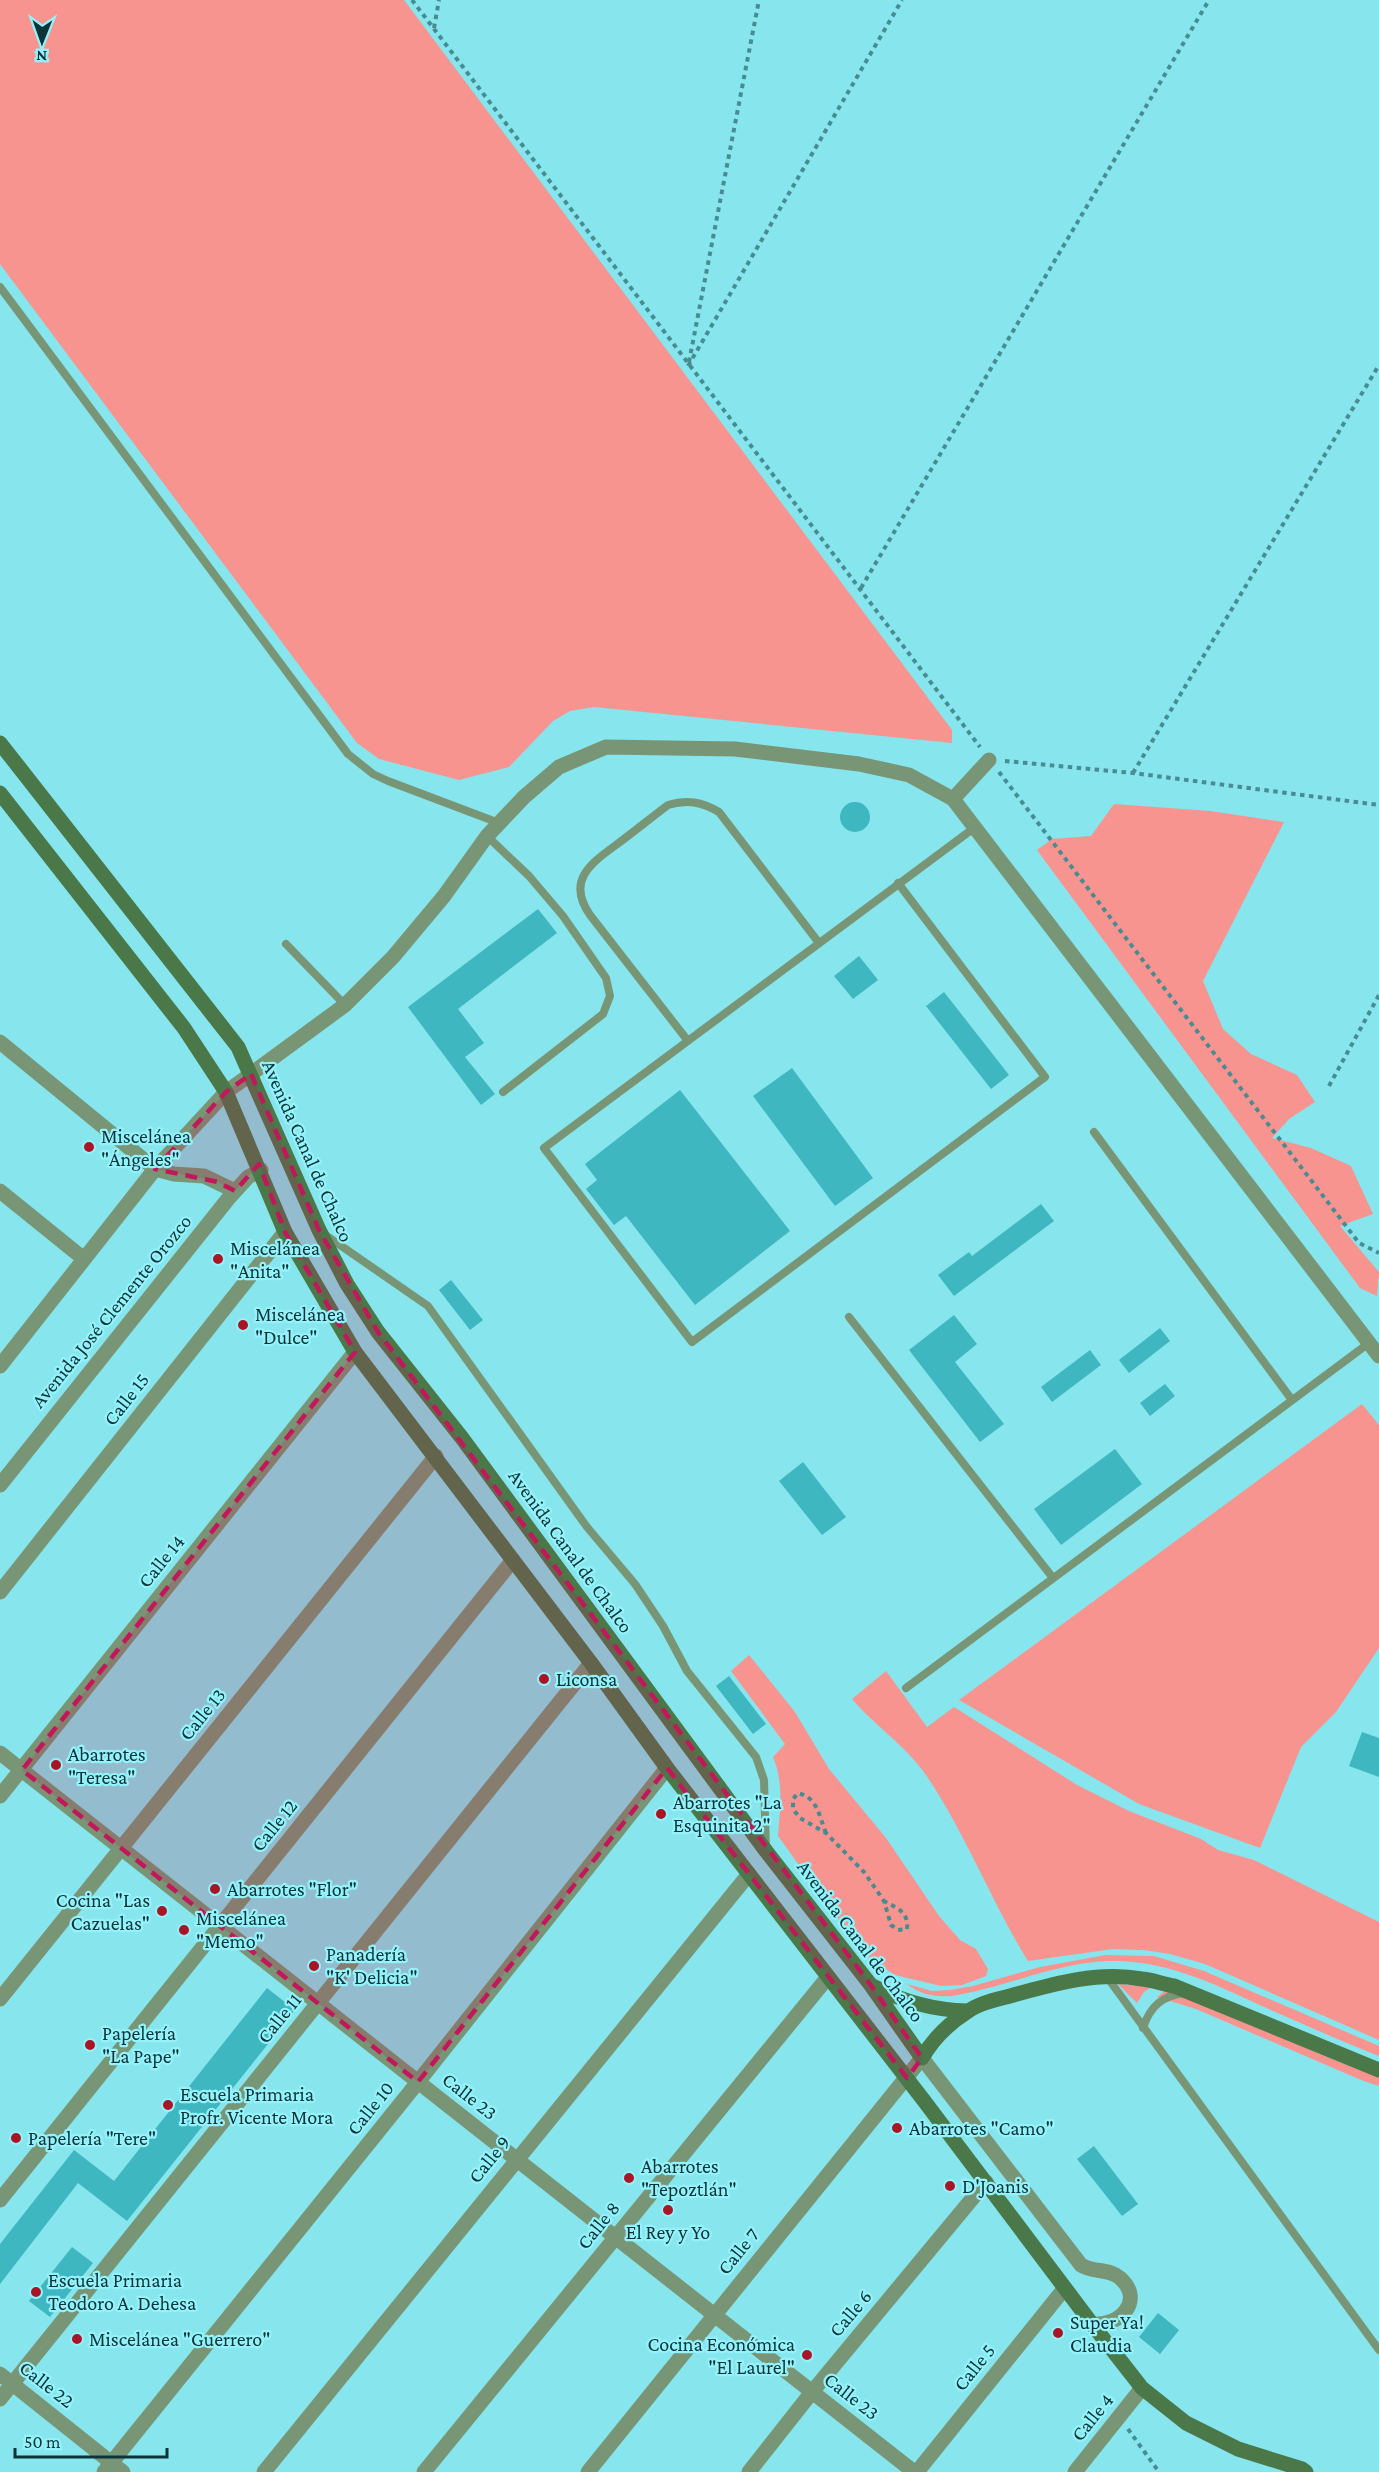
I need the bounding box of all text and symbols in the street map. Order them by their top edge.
north arrow [12,12,72,72]
text: N [36,48,47,65]
street label: Avenida Canal de Chalco [258,1057,358,1245]
place label: Miscelánea "Ángeles" [101,1125,191,1171]
marker: Miscelánea "Ángeles" [82,1140,96,1154]
street label: Avenida José Clemente Orozco [26,1210,196,1412]
place label: Miscelánea "Anita" [230,1237,320,1282]
marker: Miscelánea "Anita" [211,1252,225,1266]
place label: Miscelánea "Dulce" [255,1303,345,1348]
marker: Miscelánea "Dulce" [236,1318,250,1332]
street label: Calle 15 [99,1369,153,1429]
street label: Avenida Canal de Chalco [504,1465,638,1637]
street label: Calle 14 [133,1530,189,1592]
place label: Liconsa [556,1668,617,1690]
marker: Liconsa [537,1672,551,1686]
street label: Calle 13 [175,1684,229,1744]
place label: Abarrotes "Teresa" [68,1743,146,1788]
marker: Abarrotes "Teresa" [49,1758,63,1772]
place label: Abarrotes "La Esquinita 2" [673,1791,782,1837]
street label: Calle 12 [247,1795,301,1855]
marker: Abarrotes "La Esquinita 2" [654,1807,668,1821]
street label: Avenida Canal de Chalco [793,1856,929,2026]
place label: Abarrotes "Flor" [227,1878,357,1900]
marker: Abarrotes "Flor" [208,1882,222,1896]
place label: Cocina "Las Cazuelas" [56,1889,150,1934]
marker: Cocina "Las Cazuelas" [155,1904,169,1918]
place label: Miscelánea "Memo" [196,1907,286,1952]
marker: Miscelánea "Memo" [177,1923,191,1937]
place label: Panadería "K' Delicia" [326,1943,418,1988]
marker: Panadería "K' Delicia" [307,1959,321,1973]
street label: Calle 11 [252,1989,306,2047]
place label: Papelería "La Pape" [102,2022,180,2068]
marker: Papelería "La Pape" [83,2038,97,2052]
street label: Calle 23 [438,2068,502,2124]
street label: Calle 10 [342,2077,398,2139]
place label: Escuela Primaria Profr. Vicente Mora [180,2083,333,2128]
marker: Escuela Primaria Profr. Vicente Mora [161,2098,175,2112]
place label: Abarrotes "Camo" [909,2117,1054,2139]
marker: Abarrotes "Camo" [890,2121,904,2135]
place label: Papelería "Tere" [28,2127,156,2150]
marker: Papelería "Tere" [9,2131,23,2145]
street label: Calle 9 [463,2131,515,2187]
place label: Abarrotes "Tepoztlán" [641,2155,737,2201]
marker: Abarrotes "Tepoztlán" [622,2171,636,2185]
place label: D'Joanis [962,2175,1029,2198]
marker: D'Joanis [943,2179,957,2193]
street label: Calle 8 [572,2197,624,2253]
marker: El Rey y Yo [661,2203,675,2217]
place label: El Rey y Yo [626,2221,710,2244]
street label: Calle 7 [713,2223,763,2279]
place label: Escuela Primaria Teodoro A. Dehesa [48,2269,196,2314]
marker: Escuela Primaria Teodoro A. Dehesa [29,2285,43,2299]
street label: Calle 6 [824,2285,876,2341]
place label: Super Ya! Claudia [1070,2311,1144,2356]
marker: Super Ya! Claudia [1051,2326,1065,2340]
place label: Miscelánea "Guerrero" [89,2328,270,2350]
marker: Miscelánea "Guerrero" [70,2332,84,2346]
place label: Cocina Económica "El Laurel" [648,2333,795,2378]
street label: Calle 5 [949,2339,999,2395]
marker: Cocina Económica "El Laurel" [800,2348,814,2362]
street label: Calle 22 [15,2356,79,2412]
street label: Calle 23 [820,2368,884,2424]
street label: Calle 4 [1066,2389,1118,2445]
scale bar [15,2421,166,2459]
text: 50 m [24,2432,61,2452]

